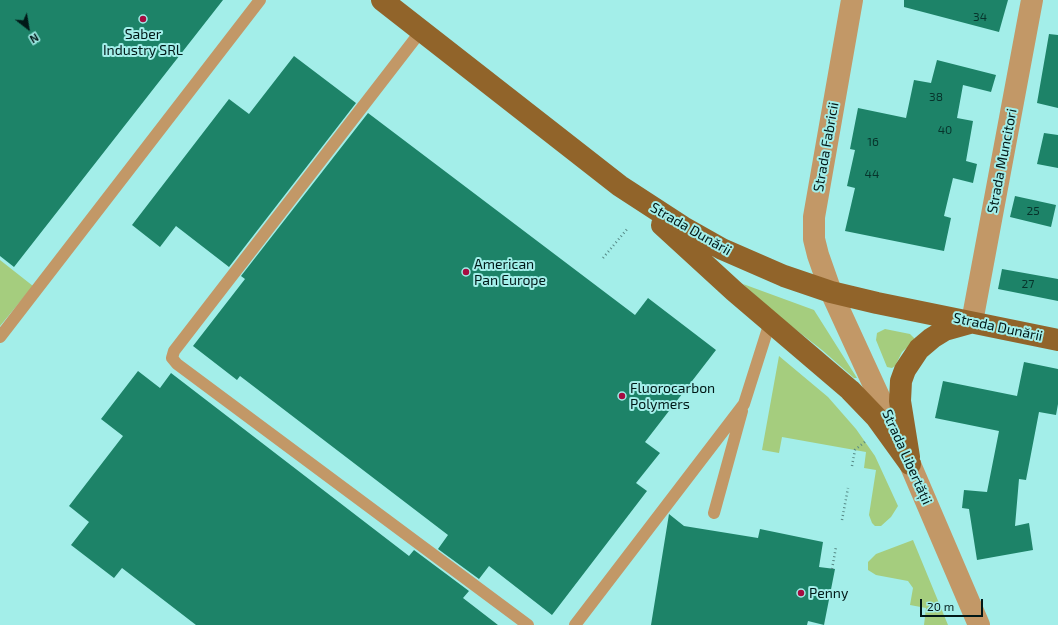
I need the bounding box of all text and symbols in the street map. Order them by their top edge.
north arrow [8,8,48,48]
house number: 34 [973,10,987,24]
marker: Saber Industry SRL [138,14,148,24]
place label: Saber Industry SRL [103,26,183,58]
text: N [28,31,41,46]
house number: 38 [929,90,943,104]
street label: Strada Fabricii [810,101,842,193]
street label: Strada Muncitori [984,107,1020,215]
house number: 40 [938,123,952,137]
house number: 16 [867,135,879,149]
house number: 44 [865,167,879,181]
street label: Strada Dunării [647,199,735,259]
house number: 25 [1026,204,1040,218]
place label: American Pan Europe [474,256,546,288]
marker: American Pan Europe [461,267,471,277]
house number: 27 [1022,277,1034,291]
street label: Strada Dunării [952,309,1044,345]
place label: Fluorocarbon Polymers [630,380,715,412]
marker: Fluorocarbon Polymers [617,391,627,401]
street label: Strada Libertății [879,407,935,507]
place label: Penny [809,585,848,601]
marker: Penny [796,588,806,598]
scale bar [922,591,985,617]
text: 20 m [927,599,954,613]

